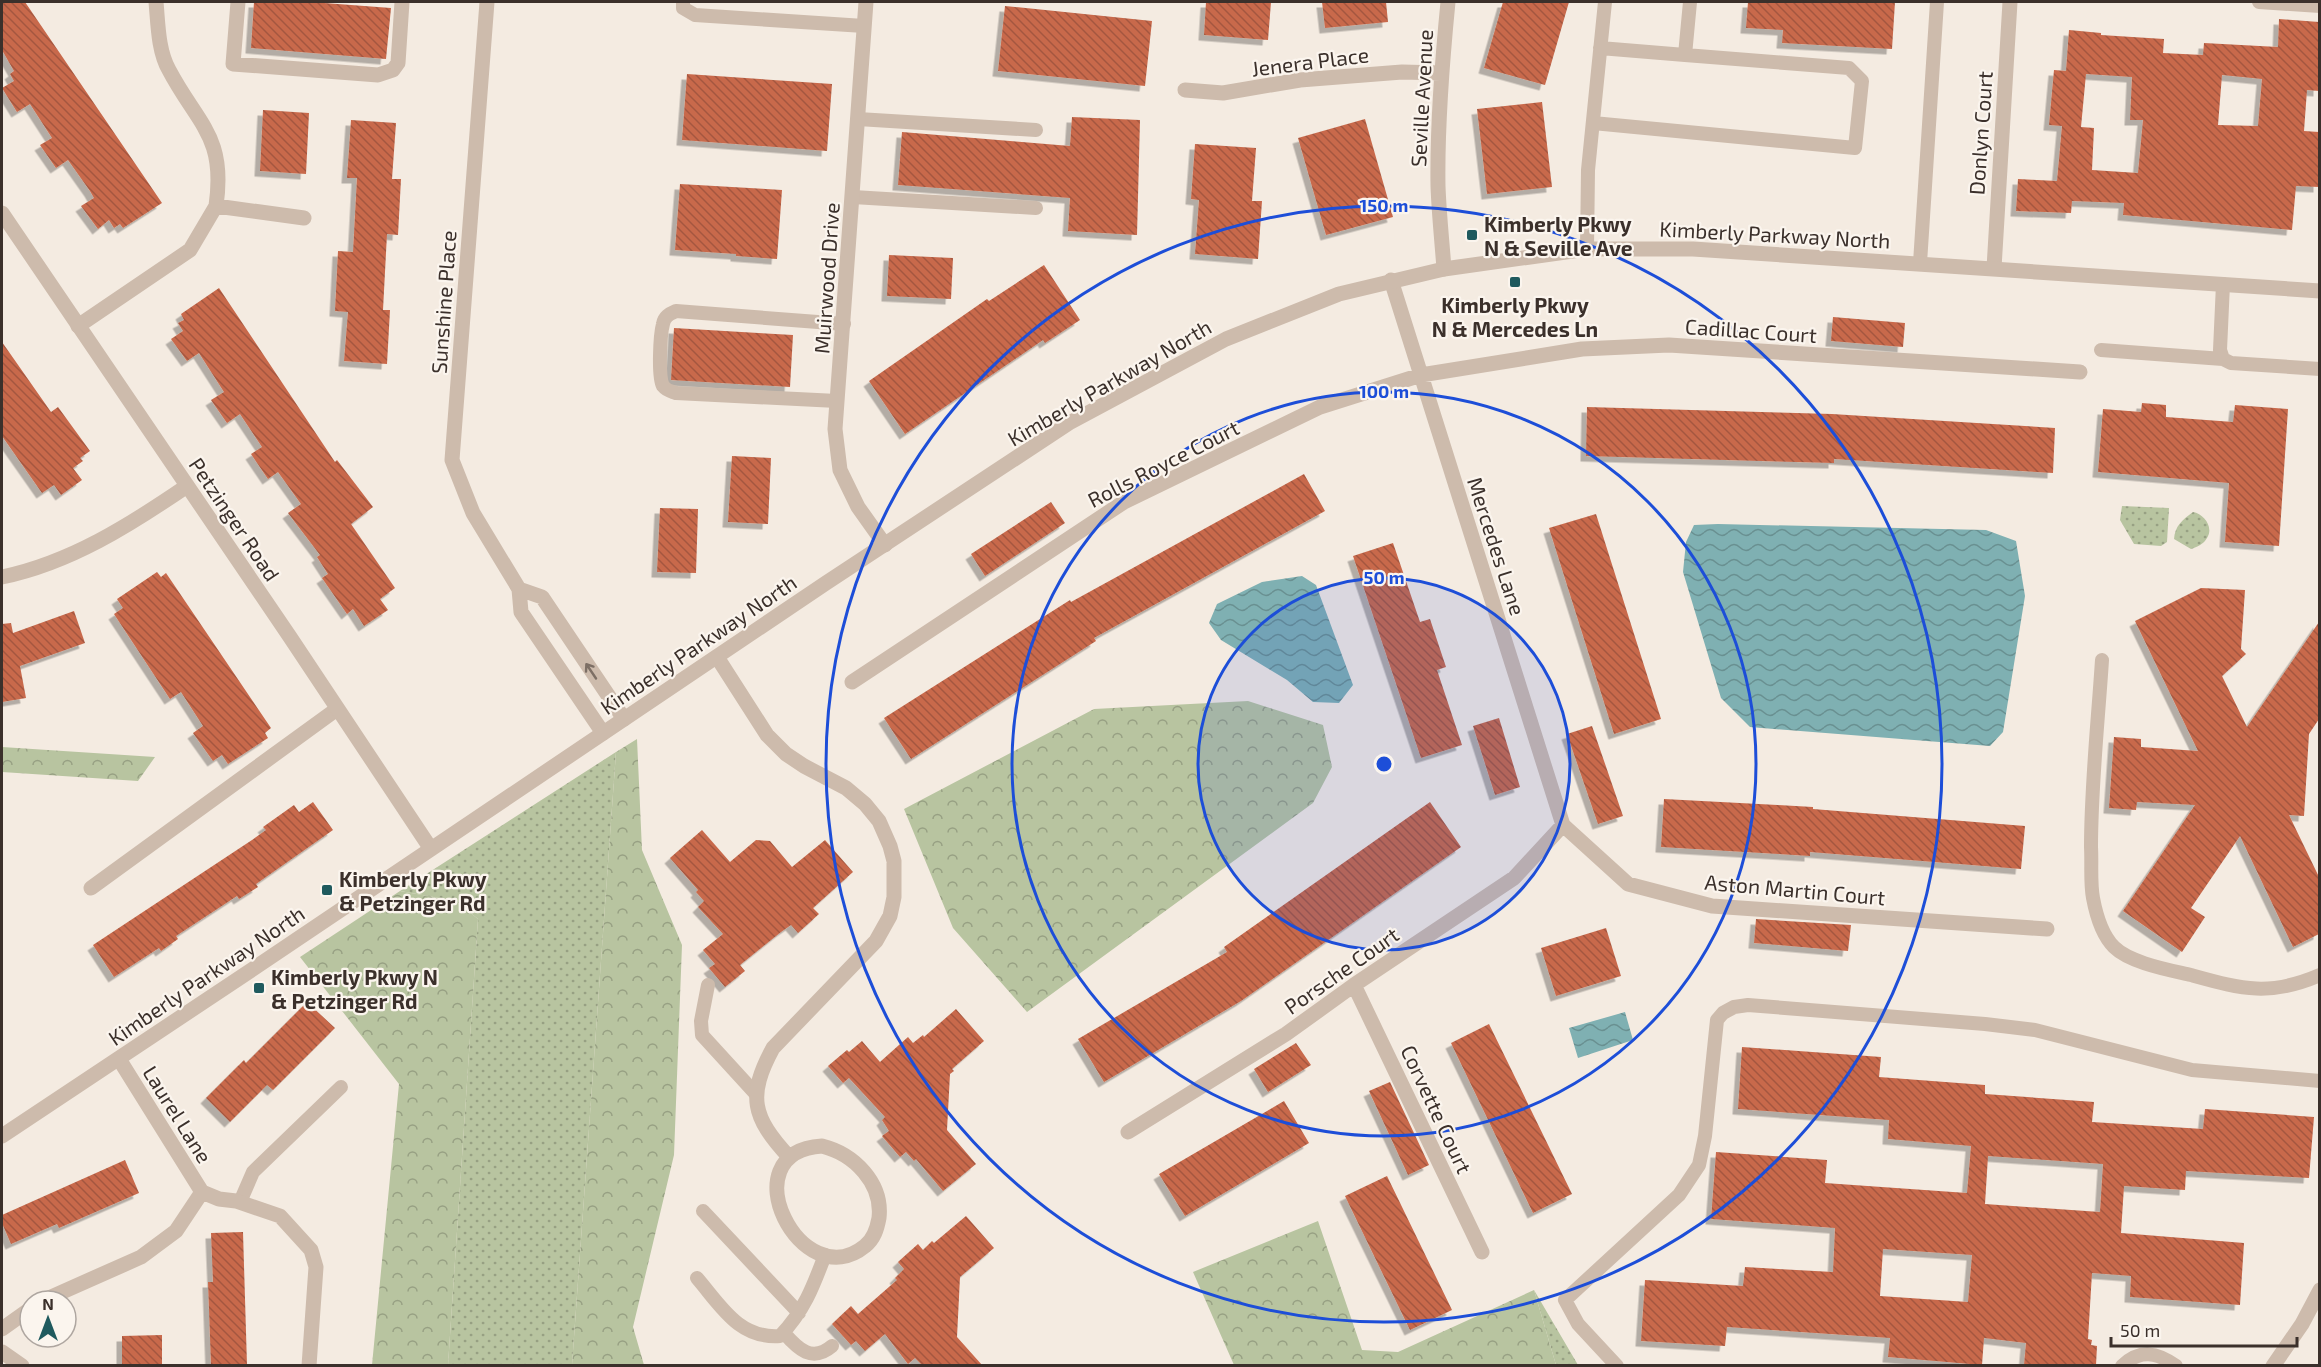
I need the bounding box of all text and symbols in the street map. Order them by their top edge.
street label: Seville Avenue [1405,29,1437,167]
street label: Jenera Place [1250,41,1370,81]
street label: Donlyn Court [1963,70,1997,196]
text: 150 m [1360,194,1408,216]
street label: Muirwood Drive [808,201,844,355]
place label: Kimberly Pkwy N & Seville Ave [1484,211,1633,260]
street label: Kimberly Parkway North [1659,215,1891,253]
marker: Kimberly Pkwy N & Seville Ave [1465,228,1479,242]
street label: Sunshine Place [426,229,460,375]
marker: Kimberly Pkwy N & Mercedes Ln [1508,275,1522,289]
place label: Kimberly Pkwy N & Mercedes Ln [1432,292,1598,341]
street label: Kimberly Parkway North [1003,313,1215,451]
street label: Cadillac Court [1684,313,1818,347]
text: 100 m [1359,380,1409,402]
street label: Rolls Royce Court [1083,414,1243,512]
street label: Petzinger Road [184,452,286,586]
street label: Mercedes Lane [1463,474,1531,618]
text: 50 m [1363,566,1405,588]
street label: Kimberly Parkway North [595,569,801,719]
one-way arrow [585,663,597,679]
centre of rings [1374,754,1394,774]
place label: Kimberly Pkwy & Petzinger Rd [339,866,487,915]
street label: Aston Martin Court [1704,869,1886,909]
marker: Kimberly Pkwy & Petzinger Rd [320,883,334,897]
street label: Kimberly Parkway North [103,900,309,1050]
street label: Porsche Court [1279,921,1403,1019]
place label: Kimberly Pkwy N & Petzinger Rd [271,964,438,1013]
marker: Kimberly Pkwy N & Petzinger Rd [252,981,266,995]
street label: Corvette Court [1396,1041,1478,1177]
street label: Laurel Lane [138,1061,218,1167]
north arrow [18,1289,78,1349]
text: N [42,1294,54,1313]
scale bar [2111,1310,2297,1348]
text: 50 m [2120,1319,2160,1341]

